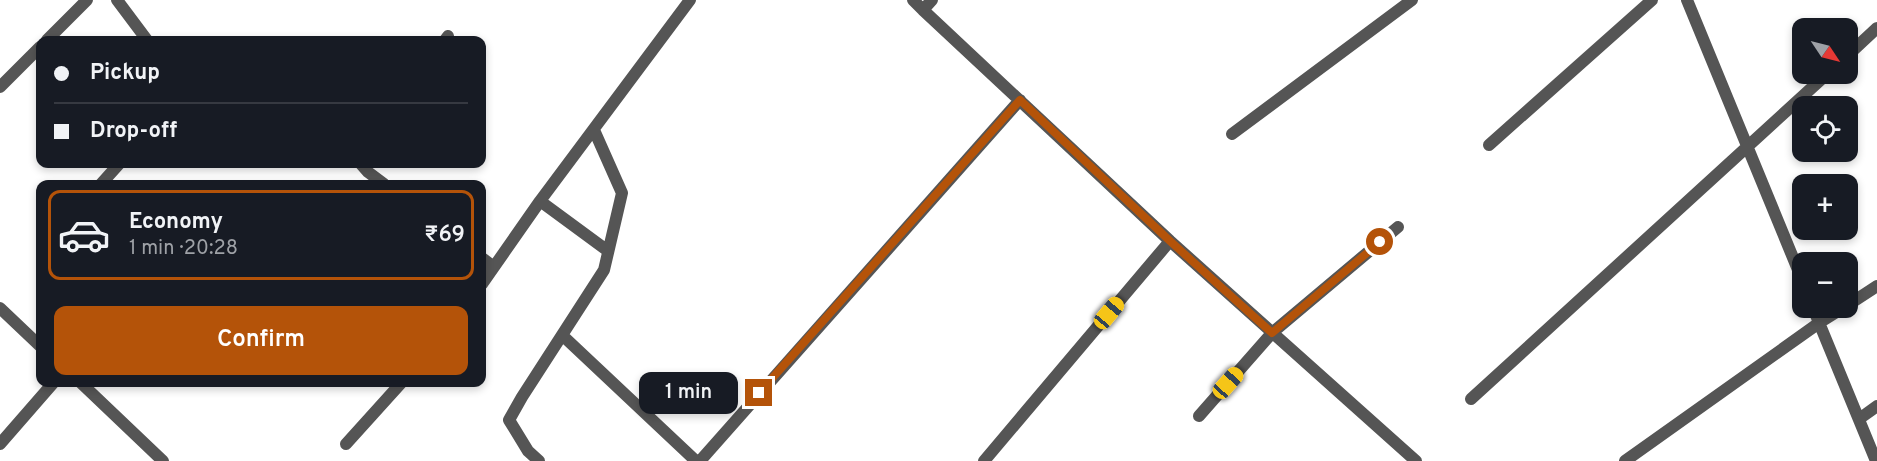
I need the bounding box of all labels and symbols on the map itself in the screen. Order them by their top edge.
north arrow [1792,18,1858,84]
route start [1366,228,1393,255]
car [1091,293,1127,333]
car [1209,364,1247,402]
callout: 1 min [639,372,738,414]
route end [745,379,772,406]

